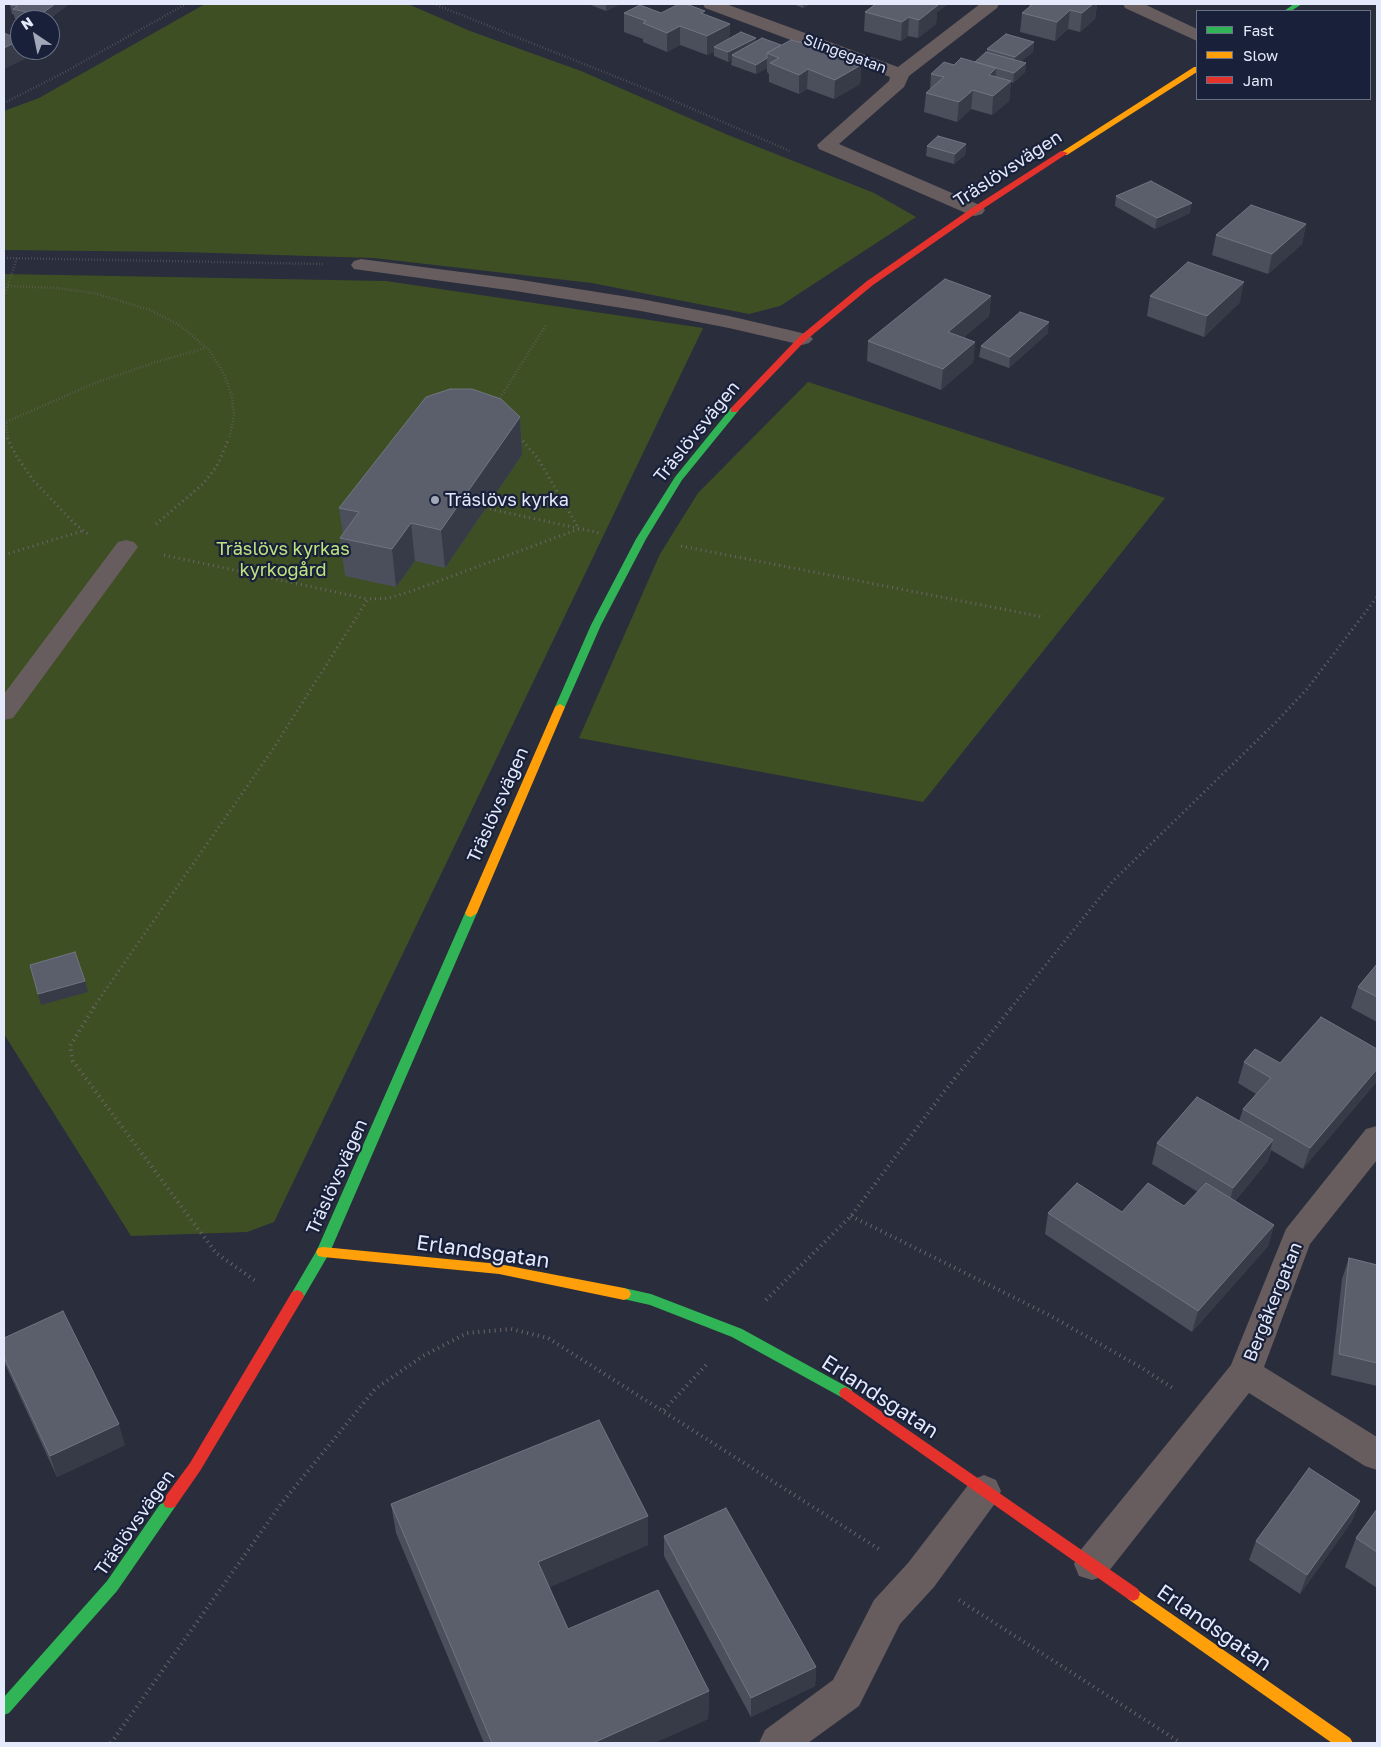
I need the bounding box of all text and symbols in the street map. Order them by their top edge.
north arrow [10,10,60,60]
legend [1196,10,1371,100]
text: N [18,13,36,33]
text: Fast [1243,21,1274,39]
street label: Slingegatan [801,31,889,77]
text: Slow [1243,46,1278,64]
text: Jam [1243,71,1273,89]
street label: Träslövsvägen [950,126,1066,212]
street label: Träslövsvägen [650,377,744,487]
place label: Träslövs kyrka [445,489,569,511]
marker: Träslövs kyrka [429,494,441,506]
park label: Träslövs kyrkas kyrkogård [216,538,350,580]
street label: Träslövsvägen [463,744,533,866]
street label: Träslövsvägen [302,1116,372,1238]
street label: Erlandsgatan [415,1230,551,1274]
street label: Bergåkergatan [1239,1239,1307,1365]
street label: Erlandsgatan [817,1350,943,1444]
street label: Träslövsvägen [91,1466,179,1580]
street label: Erlandsgatan [1152,1579,1276,1677]

